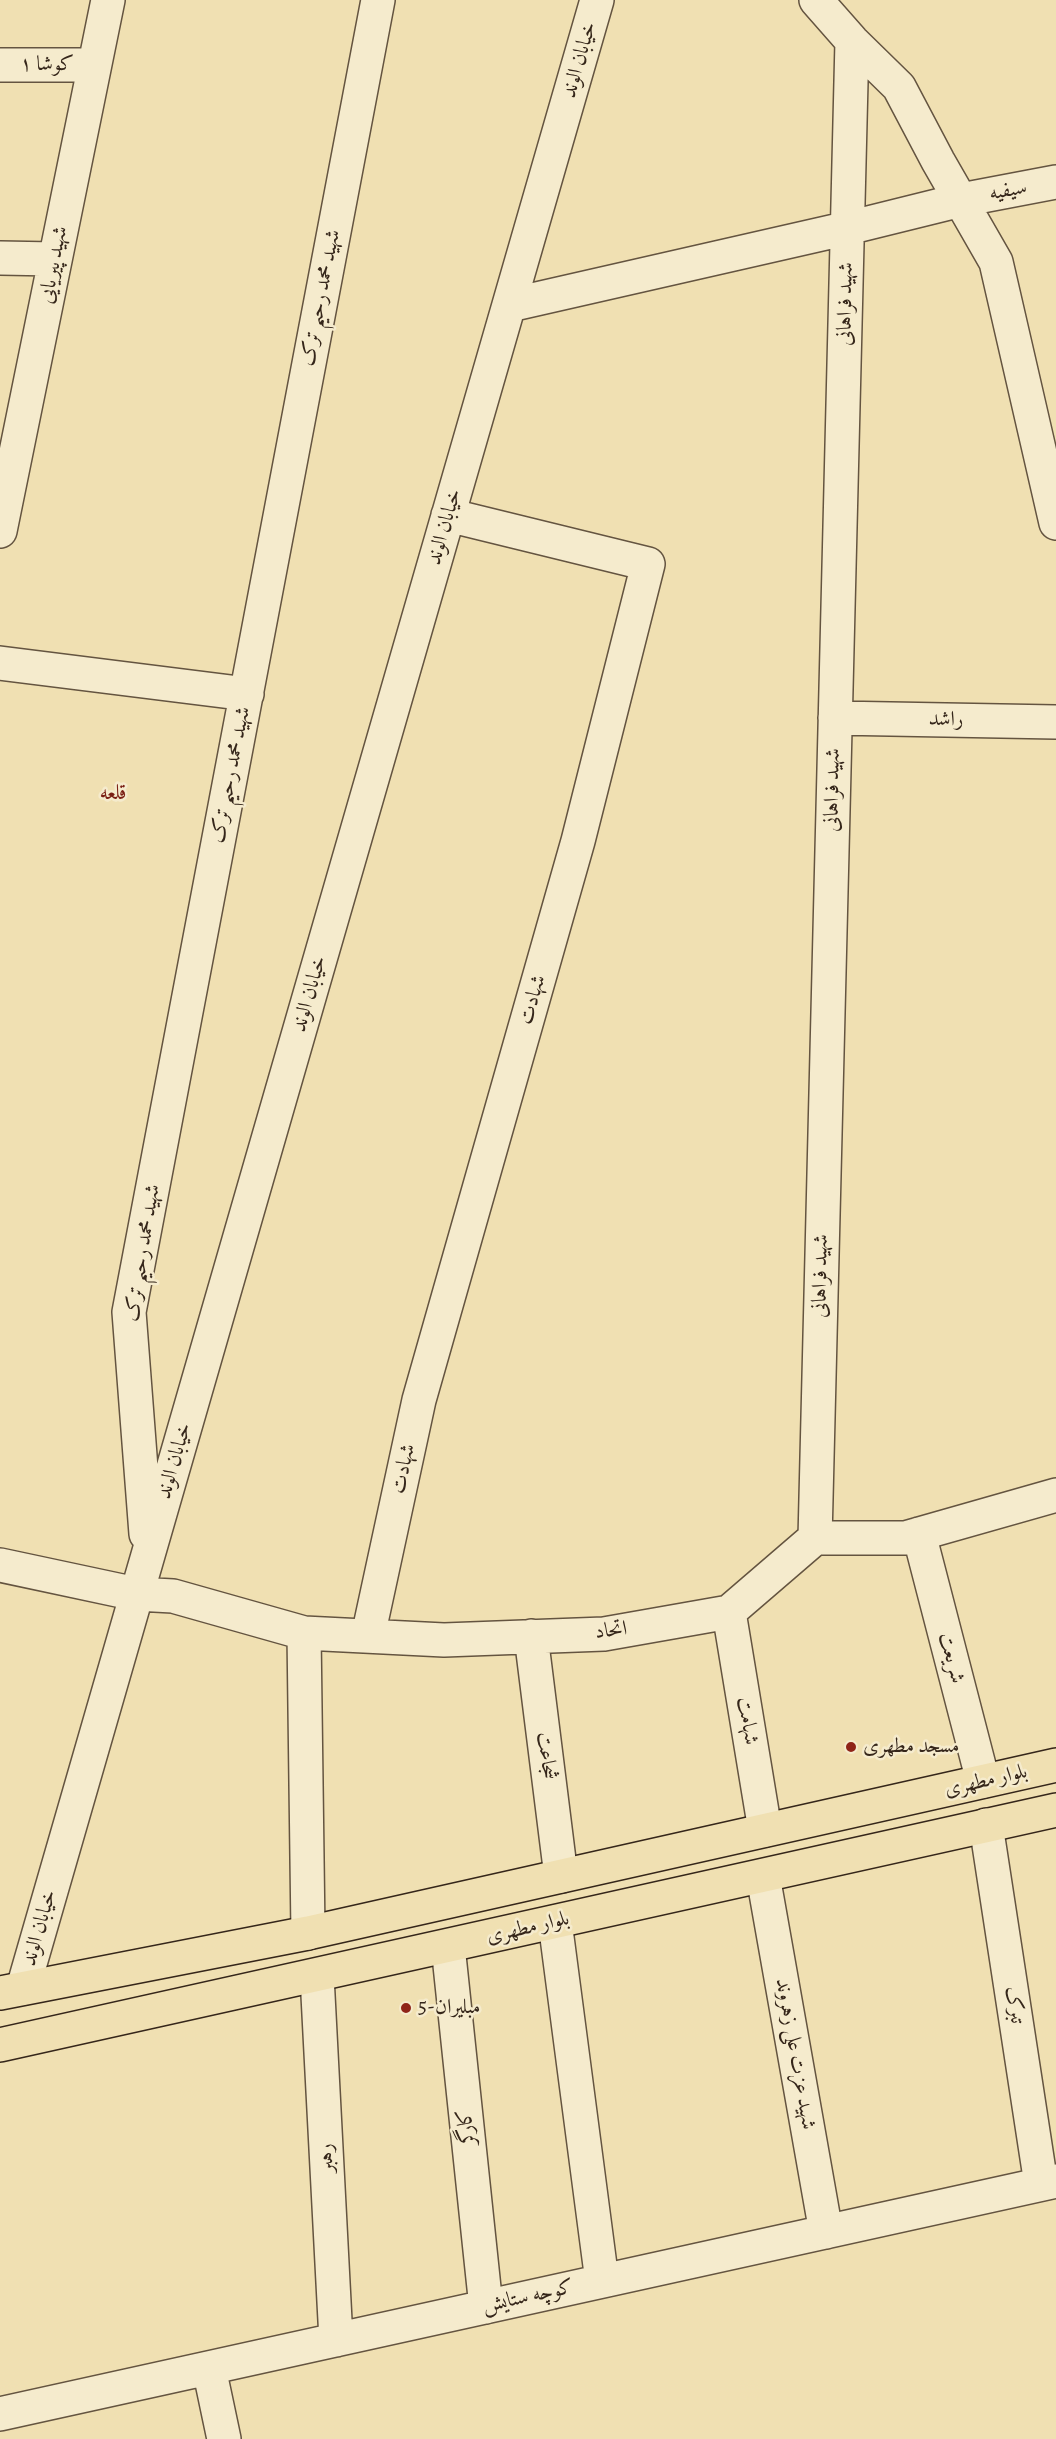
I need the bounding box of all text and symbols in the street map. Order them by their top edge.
street label: خیابان الوند [557,19,603,101]
street label: کوشا ۱ [20,52,74,78]
street label: سیفیه [987,175,1029,207]
street label: شهید پیریایی [34,224,74,306]
street label: شهید محمد رحیم ترک [295,228,347,368]
street label: شهید فراهانی [833,262,859,346]
street label: خیابان الوند [422,486,468,568]
street label: شهید محمد رحیم ترک [205,705,257,845]
street label: راشد [928,707,964,733]
street label: شهید فراهانی [820,748,846,832]
district label: قلعه [99,781,127,807]
street label: خیابان الوند [287,953,333,1035]
street label: شهادت [514,972,552,1028]
street label: شهید محمد رحیم ترک [120,1183,166,1323]
street label: شهید فراهانی [808,1234,834,1318]
street label: خیابان الوند [152,1420,198,1502]
street label: شهادت [386,1442,422,1496]
street label: اتحاد [593,1617,629,1645]
street label: شریعت [932,1630,970,1686]
street label: شهامت [730,1695,764,1747]
street label: شجاعت [531,1731,561,1781]
place label: مسجد مطهری [863,1734,960,1760]
marker: مسجد مطهری [844,1740,858,1754]
street label: بلوار مطهری [942,1759,1030,1803]
street label: خیابان الوند [17,1887,63,1969]
street label: بلوار مطهری [484,1906,572,1950]
street label: شهید عزت علی زهروند [769,1976,821,2132]
street label: تبرک [999,1984,1029,2026]
place label: مبلیران-5 [418,1995,481,2021]
marker: مبلیران-5 [399,2001,413,2015]
street label: کارگر [453,2108,481,2146]
street label: رهبر [314,2143,340,2173]
street label: کوچه ستایش [480,2275,576,2319]

